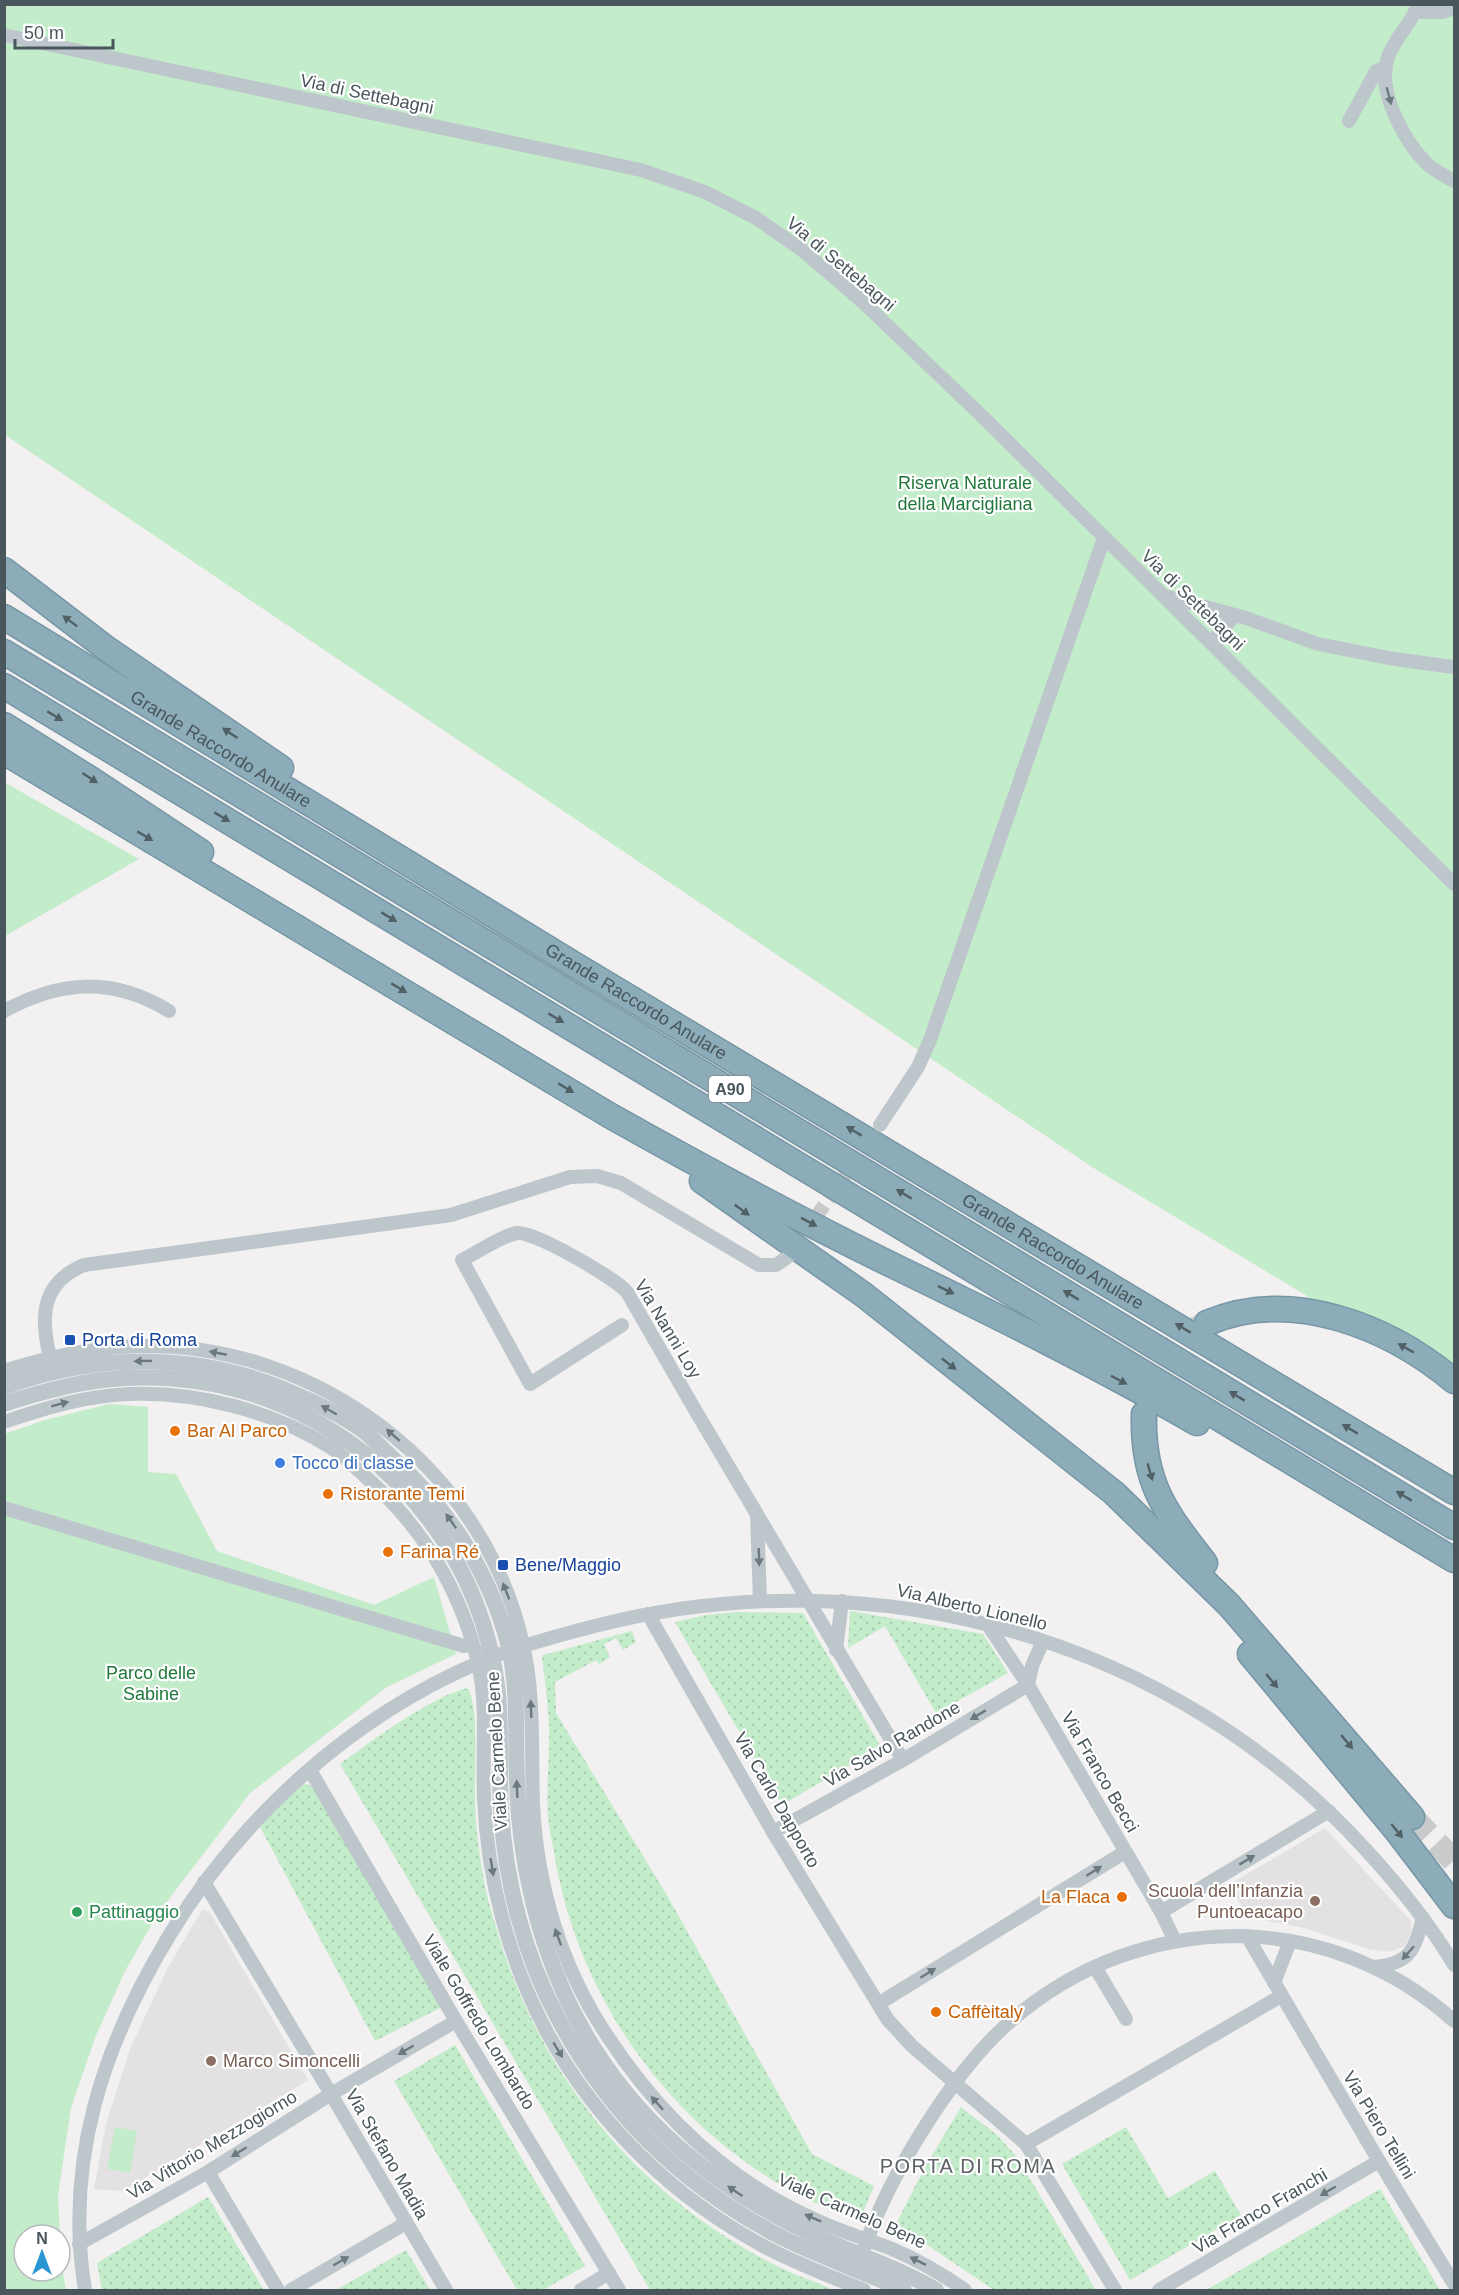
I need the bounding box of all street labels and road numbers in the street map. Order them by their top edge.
street label: Via di Settebagni [299,70,435,118]
street label: Via di Settebagni [783,213,899,315]
street label: Via di Settebagni [1137,546,1249,654]
street label: Grande Raccordo Anulare [127,686,315,812]
street label: Grande Raccordo Anulare [542,939,731,1064]
road number: A90 [709,1076,751,1102]
street label: Grande Raccordo Anulare [959,1189,1147,1314]
street label: Via Nanni Loy [631,1276,705,1382]
street label: Via Alberto Lionello [895,1580,1049,1634]
street label: Viale Carmelo Bene [483,1671,511,1831]
street label: Via Salvo Randone [820,1697,964,1791]
street label: Via Franco Becci [1057,1708,1143,1836]
street label: Via Carlo Dapporto [730,1729,824,1871]
street label: Viale Goffredo Lombardo [419,1931,539,2113]
street label: Via Piero Tellini [1339,2067,1419,2183]
street label: Via Stefano Madia [342,2085,433,2223]
street label: Via Vittorio Mezzogiorno [124,2086,300,2204]
street label: Via Franco Franchi [1189,2164,1331,2258]
street label: Viale Carmelo Bene [775,2169,929,2253]

